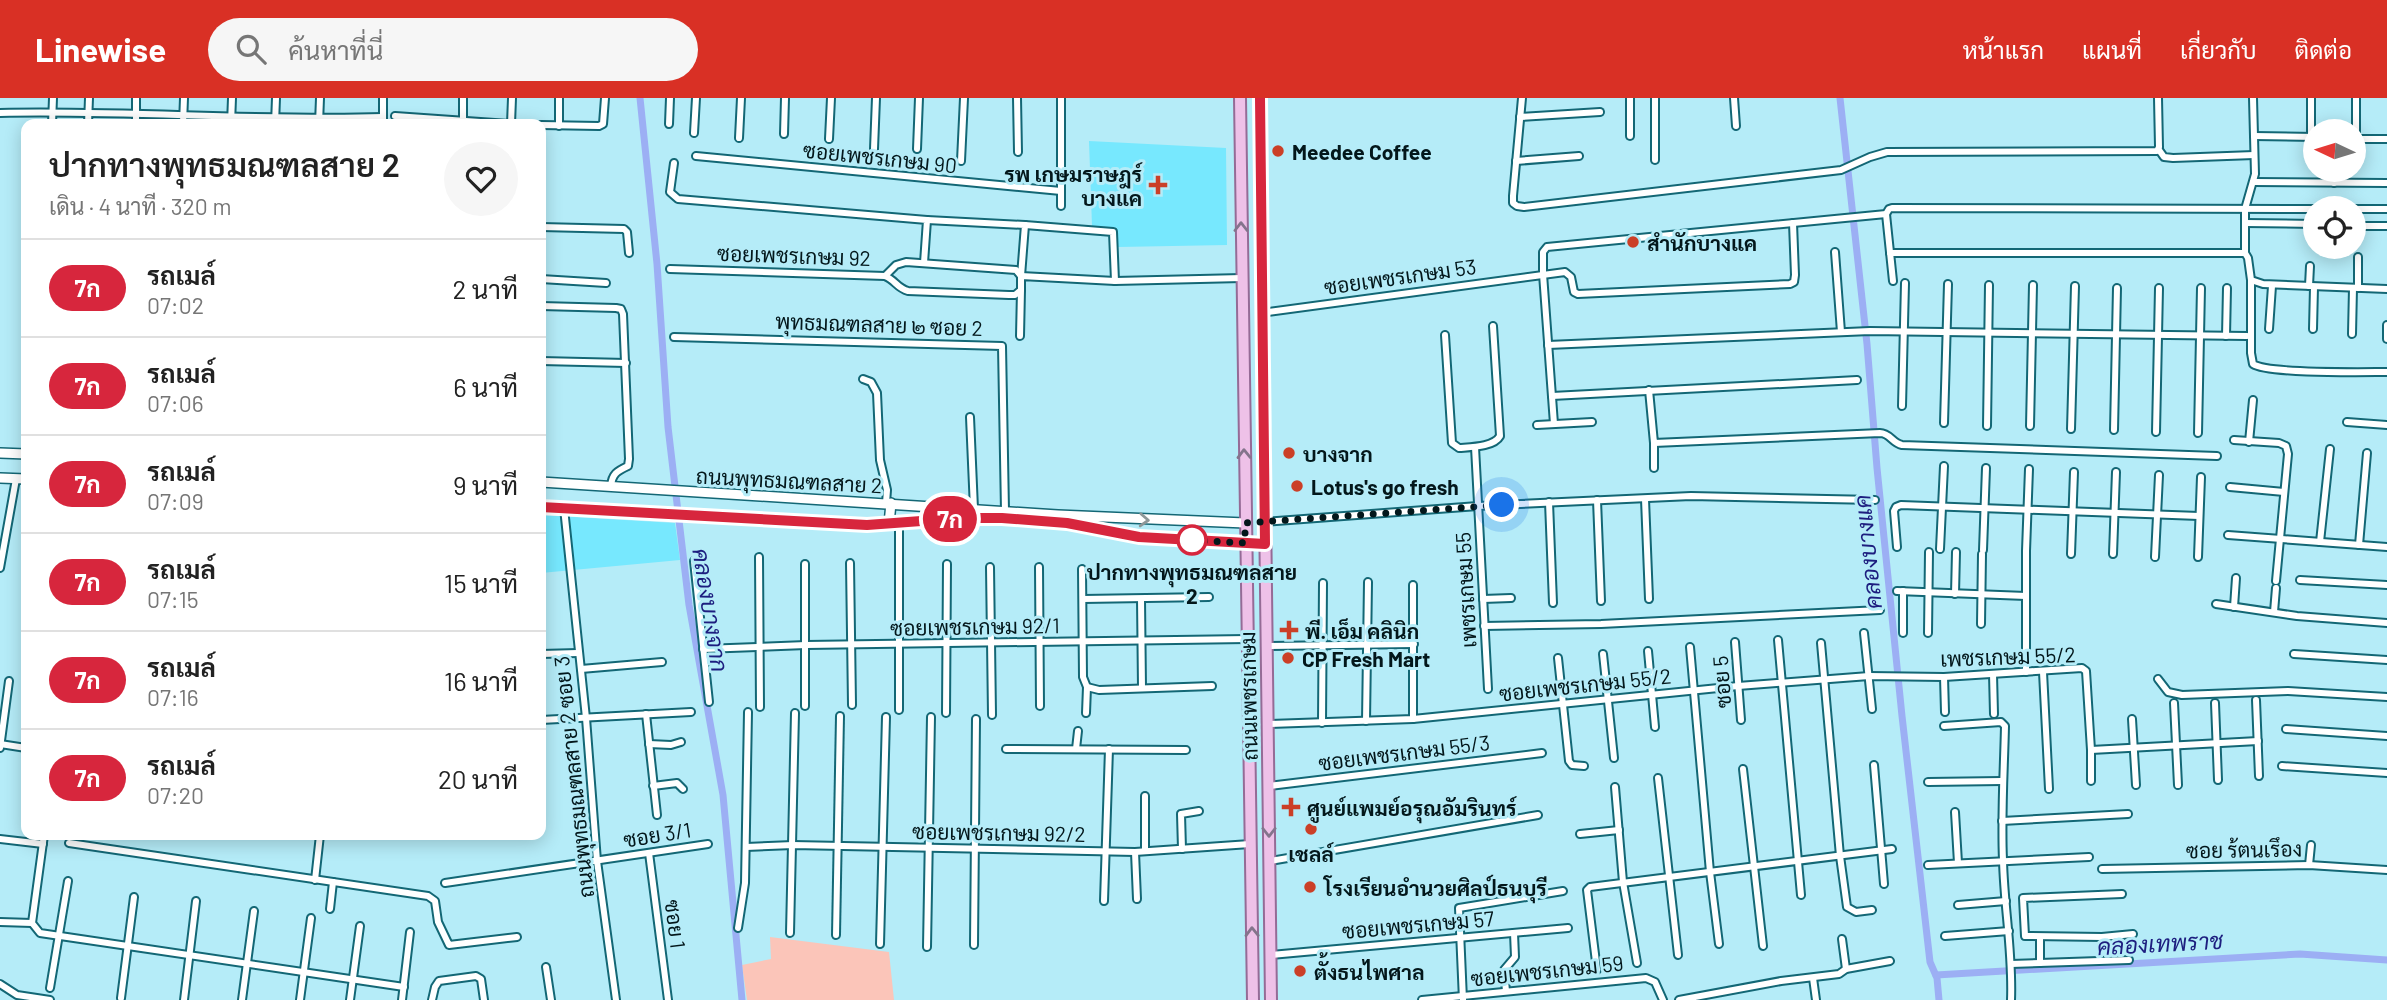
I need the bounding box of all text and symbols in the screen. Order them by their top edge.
search box [208,18,698,81]
text: Linewise [35,29,166,69]
icon: search [232,30,270,68]
text: ค้นหาที่นี่ [288,34,383,65]
text: หน้าแรก [1963,35,2044,64]
text: แผนที่ [2082,35,2142,64]
text: เกี่ยวกับ [2180,35,2257,64]
text: ติดต่อ [2295,35,2352,64]
north arrow [2303,119,2366,182]
map controls [2303,119,2366,259]
street label: ซอยเพชรเกษม 90 [802,136,958,178]
place label: Meedee Coffee [1292,139,1432,164]
button: heart [444,142,518,216]
marker: Meedee Coffee [1270,143,1286,159]
text: ปากทางพุทธมณฑลสาย 2 [49,144,400,184]
place label: รพ เกษมราษฎร์ บางแค [1004,161,1143,210]
marker: รพ เกษมราษฎร์ บางแค [1148,175,1168,195]
text: เดิน · 4 นาที · 320 m [49,192,231,220]
button: locate [2303,196,2366,259]
one-way arrow [1233,221,1249,232]
place label: สำนักบางแค [1647,230,1757,255]
marker: สำนักบางแค [1625,234,1641,250]
street label: ซอยเพชรเกษม 92 [717,240,871,270]
street label: ซอยเพชรเกษม 53 [1322,253,1478,299]
text: รถเมล์ [147,259,216,290]
text: 7ก [74,273,101,302]
text: 2 นาที [453,273,518,304]
text: 07:02 [147,291,204,319]
street label: พุทธมณฑลสาย ๒ ซอย 2 [775,308,983,343]
text: รถเมล์ [147,357,216,388]
text: 7ก [74,371,101,400]
text: 6 นาที [453,371,518,402]
text: 07:06 [147,389,204,417]
place label: บางจาก [1303,441,1373,466]
marker: บางจาก [1281,445,1297,461]
one-way arrow [1236,449,1252,459]
text: รถเมล์ [147,455,216,486]
street label: ถนนพุทธมณฑลสาย 2 [695,463,883,500]
text: 7ก [74,469,101,498]
text: 9 นาที [453,469,518,500]
place label: Lotus's go fresh [1311,474,1459,499]
marker: Lotus's go fresh [1289,478,1305,494]
text: 07:09 [147,487,204,515]
your location [1484,487,1519,522]
water label: คลองบางแค [1847,493,1887,611]
line badge: 7ก [918,496,982,542]
text: 7ก [937,504,963,533]
one-way arrow [1138,512,1149,527]
marker: ปากทางพุทธมณฑลสาย 2 [1177,525,1207,555]
street label: เพชรเกษม 55 [1449,531,1481,649]
water label: คลองบางจาก [687,546,735,674]
text: รถเมล์ [147,553,216,584]
place label: ปากทางพุทธมณฑลสาย 2 [1087,559,1297,608]
text: 7ก [74,567,101,596]
text: 15 นาที [444,567,518,598]
text: 07:15 [147,585,199,613]
street label: ซอยเพชรเกษม 92/1 [890,612,1060,640]
place label: พี. เอ็ม คลินิก [1305,618,1419,643]
marker: พี. เอ็ม คลินิก [1279,620,1299,640]
street label: ถนนเพชรเกษม [1234,631,1262,761]
street label: เพชรเกษม 55/2 [1940,641,2076,671]
place label: CP Fresh Mart [1302,646,1430,671]
marker: CP Fresh Mart [1280,650,1296,666]
text: รถเมล์ [147,651,216,682]
street label: ถนนพุทธมณฑลสาย 2 ซอย 3 [548,655,601,899]
street label: ซอย 5 [1707,655,1735,709]
street label: ซอยเพชรเกษม 55/2 [1498,663,1672,705]
text: 7ก [74,665,101,694]
text: 16 นาที [444,665,518,696]
text: 07:16 [147,683,199,711]
street label: ซอยเพชรเกษม 55/3 [1317,729,1491,775]
text: รถเมล์ [147,749,216,780]
text: 7ก [74,763,101,792]
text: 20 นาที [438,763,518,794]
text: 07:20 [147,781,204,809]
place label: ศูนย์แพมย์อรุณอัมรินทร์ [1307,795,1518,824]
marker: ศูนย์แพมย์อรุณอัมรินทร์ [1281,797,1301,817]
street label: ซอย 3/1 [621,816,693,852]
street label: ซอยเพชรเกษม 92/2 [912,818,1086,846]
marker: เชลล์ [1303,821,1319,837]
one-way arrow [1262,827,1277,838]
street label: ซอย ร้ตนเรึอง [2186,835,2302,863]
place label: เชลล์ [1288,841,1335,866]
place label: โรงเรียนอำนวยศิลป์ธนบุรี [1322,874,1547,904]
marker: โรงเรียนอำนวยศิลป์ธนบุรี [1302,879,1318,895]
street label: ซอย 1 [661,898,691,950]
street label: ซอยเพชรเกษม 57 [1341,905,1495,943]
one-way arrow [1244,926,1260,937]
water label: คลองเทพราช [2096,926,2225,960]
street label: ซอยเพชรเกษม 59 [1469,950,1625,990]
place label: ตั้งธนไพศาล [1314,952,1425,984]
marker: ตั้งธนไพศาล [1292,963,1308,979]

